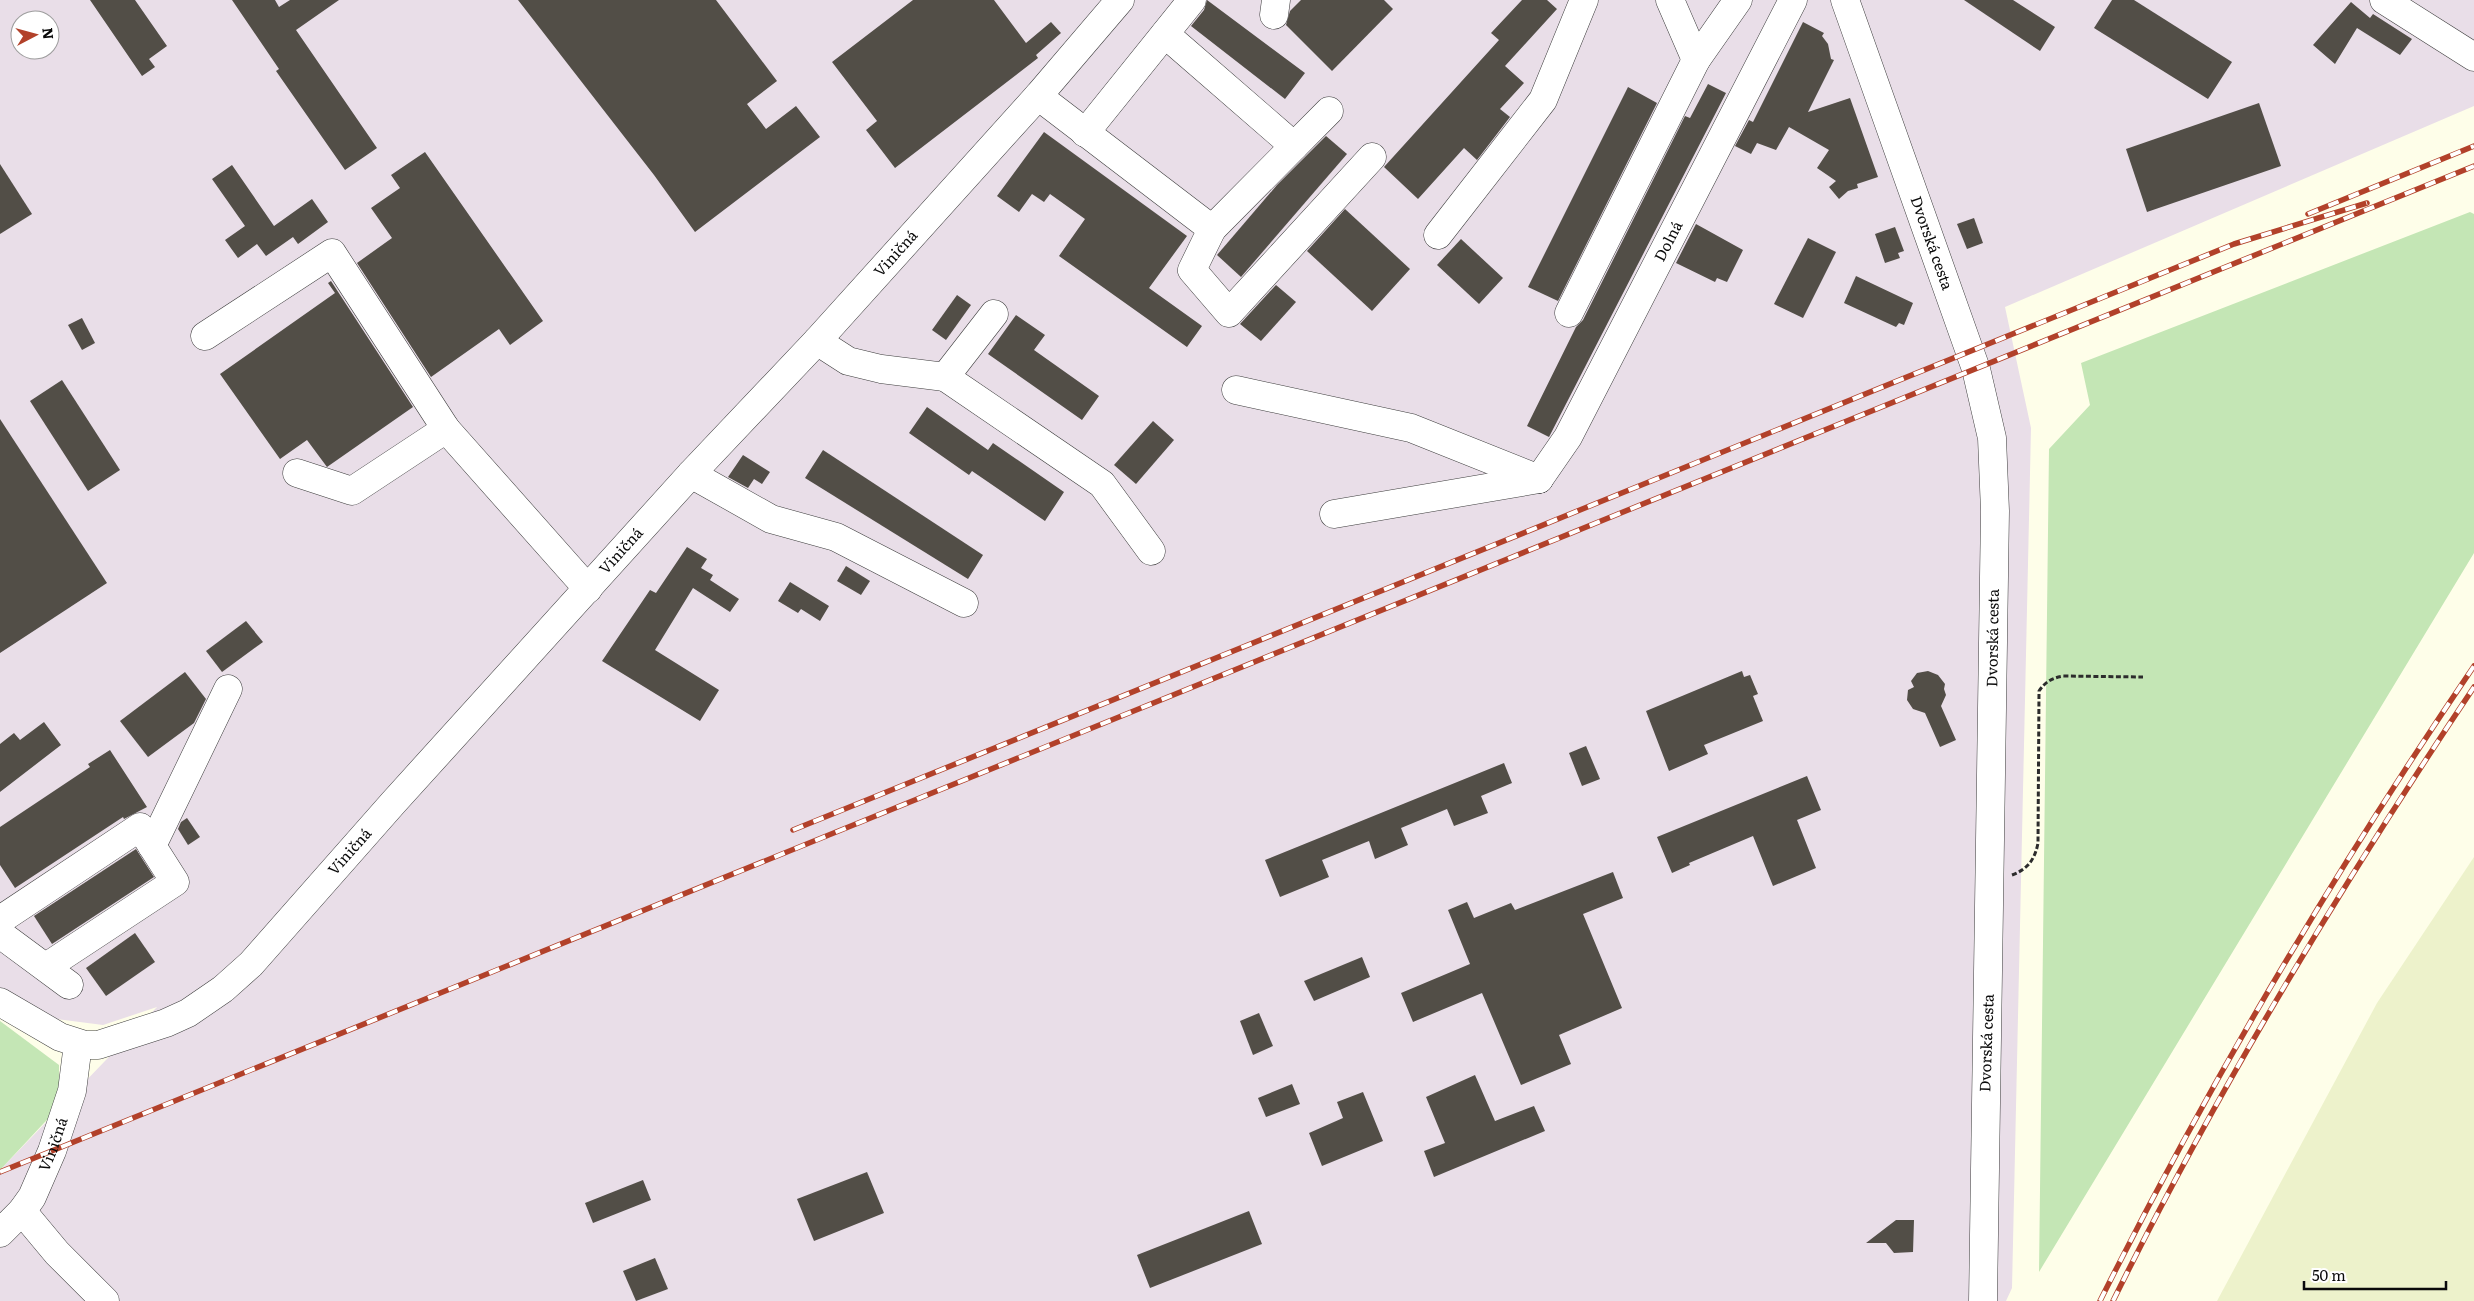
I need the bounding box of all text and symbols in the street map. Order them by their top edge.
north arrow [10,10,60,60]
text: N [38,27,60,41]
street label: Dvorská cesta [1905,192,1960,294]
street label: Dolná [1647,216,1688,265]
street label: Viničná [867,223,923,281]
street label: Viničná [593,521,648,579]
street label: Dvorská cesta [1979,588,2004,687]
street label: Viničná [322,821,377,879]
street label: Dvorská cesta [1972,993,1999,1092]
street label: Viničná [31,1113,73,1175]
scale bar [2304,1258,2446,1290]
text: 50 m [2312,1263,2346,1286]

